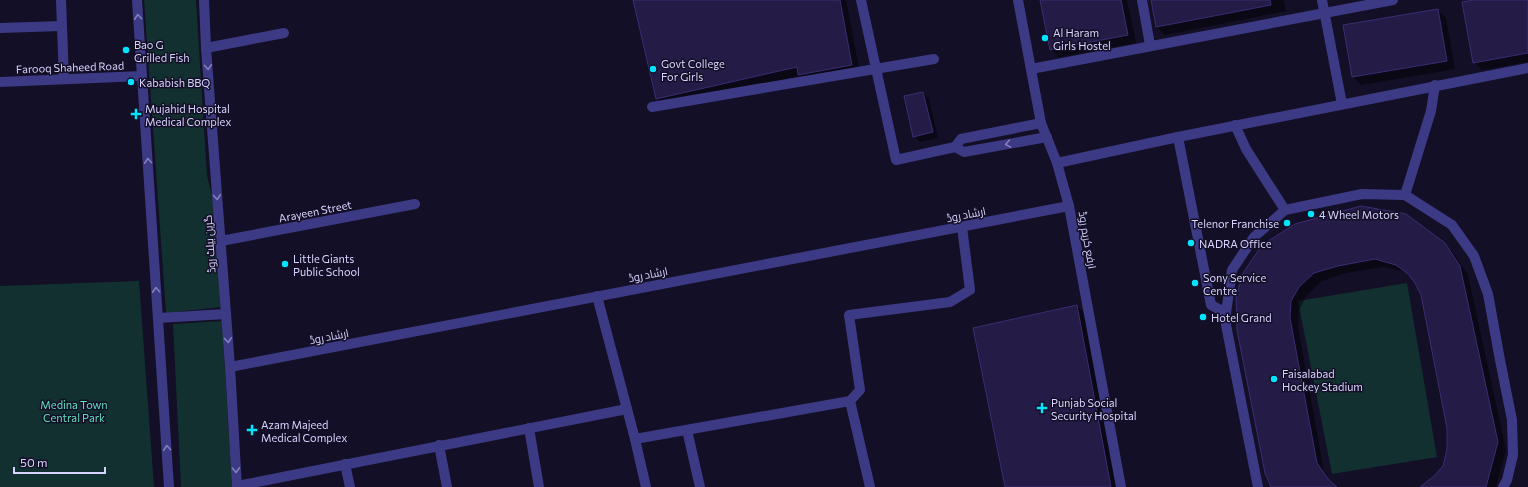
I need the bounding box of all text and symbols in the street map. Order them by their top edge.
one-way arrow [133,14,142,20]
place label: Al Haram Girls Hostel [1053,26,1111,52]
marker: Al Haram Girls Hostel [1040,33,1050,43]
place label: Bao G Grilled Fish [134,38,190,64]
marker: Bao G Grilled Fish [121,45,131,55]
place label: Govt College For Girls [661,57,725,83]
street label: Farooq Shaheed Road [16,59,124,75]
one-way arrow [203,64,212,70]
marker: Govt College For Girls [648,64,658,74]
place label: Kababish BBQ [139,76,210,89]
marker: Kababish BBQ [126,77,136,87]
place label: Mujahid Hospital Medical Complex [145,102,231,128]
marker: Mujahid Hospital Medical Complex [130,108,142,120]
one-way arrow [1005,139,1011,148]
one-way arrow [143,158,152,164]
one-way arrow [213,194,222,200]
street label: Arayeen Street [277,197,353,224]
street label: ارشاد روڈ [945,204,987,225]
place label: 4 Wheel Motors [1319,208,1399,221]
marker: 4 Wheel Motors [1306,209,1316,219]
street label: ارفع کریم روڈ [1075,210,1099,270]
street label: گرین بیلٹ روڈ [200,214,219,274]
place label: Telenor Franchise [1191,217,1279,230]
marker: Telenor Franchise [1282,218,1292,228]
place label: NADRA Office [1199,237,1272,250]
marker: NADRA Office [1186,238,1196,248]
place label: Little Giants Public School [293,252,360,278]
marker: Little Giants Public School [280,259,290,269]
street label: ارشاد روڈ [627,264,669,285]
place label: Sony Service Centre [1203,271,1267,297]
marker: Sony Service Centre [1190,278,1200,288]
one-way arrow [152,287,161,293]
place label: Hotel Grand [1211,311,1272,324]
marker: Hotel Grand [1198,312,1208,322]
street label: ارشاد روڈ [308,326,350,347]
one-way arrow [224,337,233,343]
place label: Faisalabad Hockey Stadium [1282,367,1363,393]
marker: Faisalabad Hockey Stadium [1269,374,1279,384]
place label: Punjab Social Security Hospital [1051,396,1136,422]
park label: Medina Town Central Park [40,398,108,424]
marker: Punjab Social Security Hospital [1036,402,1048,414]
place label: Azam Majeed Medical Complex [261,418,347,444]
marker: Azam Majeed Medical Complex [246,424,258,436]
one-way arrow [162,445,171,451]
scale bar [14,449,105,475]
text: 50 m [20,455,48,469]
one-way arrow [232,467,241,473]

